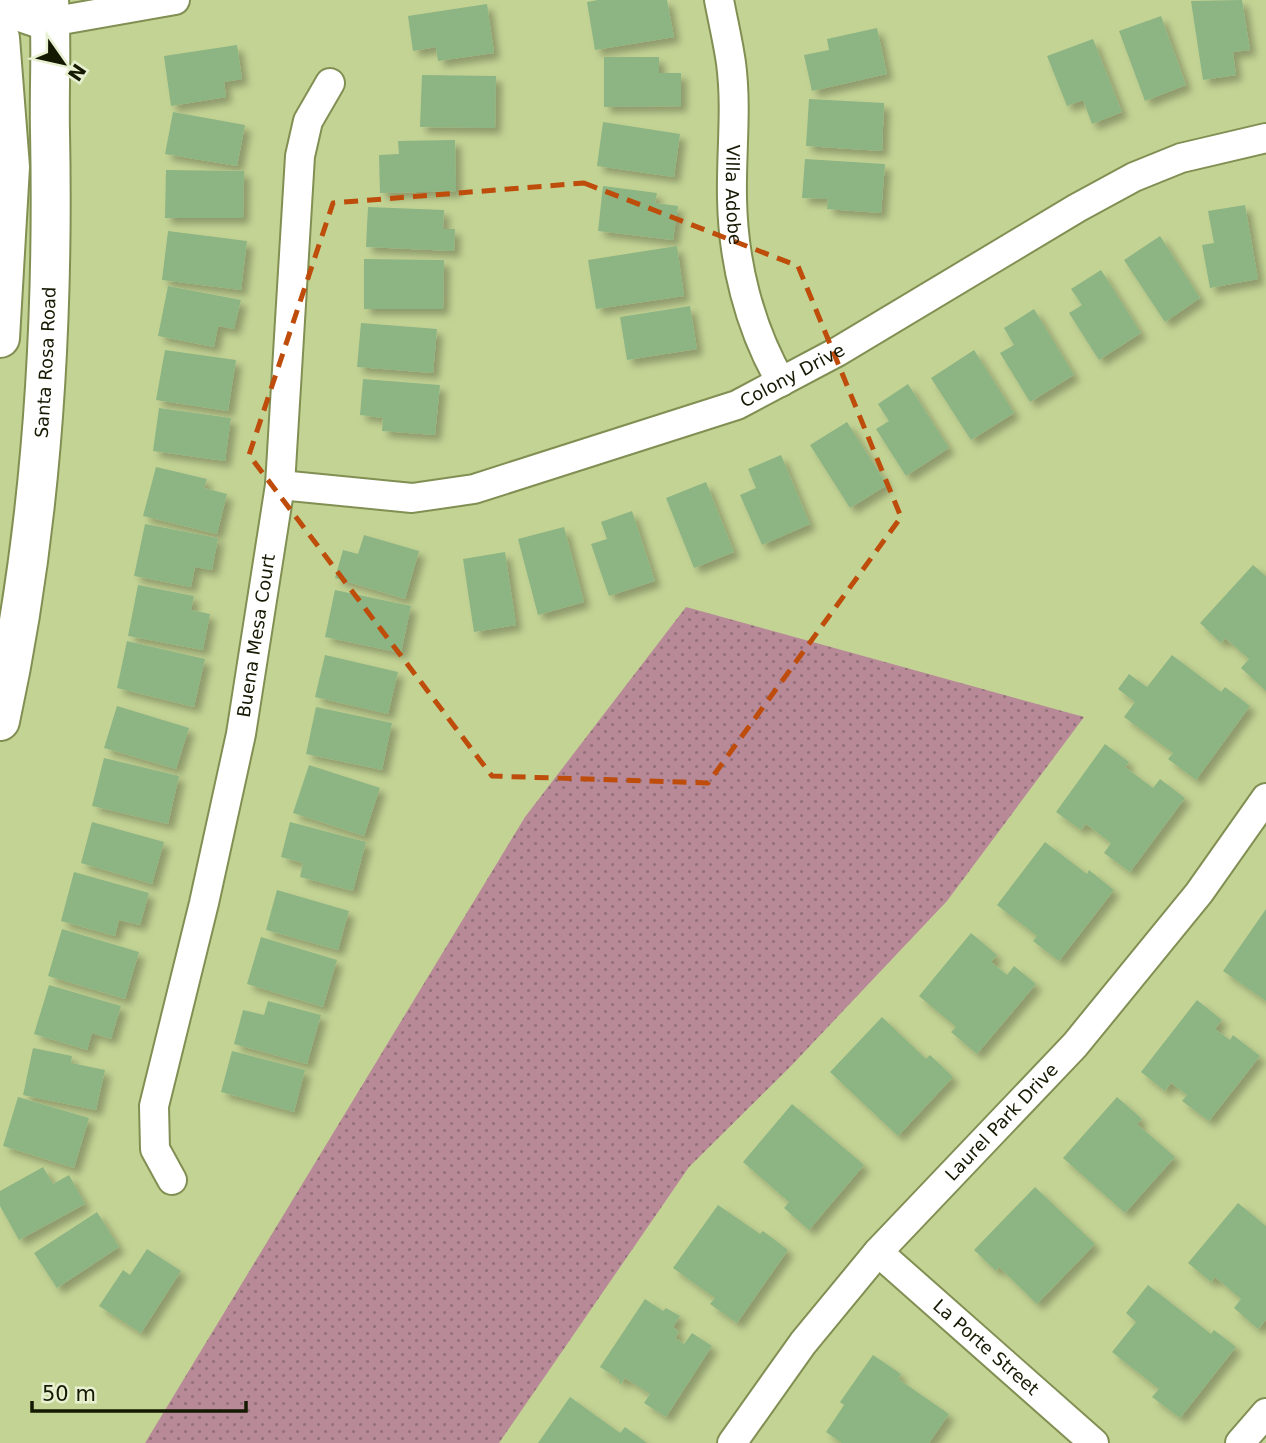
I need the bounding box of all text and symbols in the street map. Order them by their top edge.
north arrow [28,28,98,98]
text: N [64,60,91,85]
street label: Villa Adobe [722,144,746,246]
street label: Santa Rosa Road [30,286,60,439]
street label: Colony Drive [736,339,848,412]
street label: Buena Mesa Court [233,552,279,719]
street label: Laurel Park Drive [941,1059,1062,1185]
street label: La Porte Street [929,1295,1043,1399]
scale bar [32,1370,245,1414]
text: 50 m [42,1382,96,1406]

